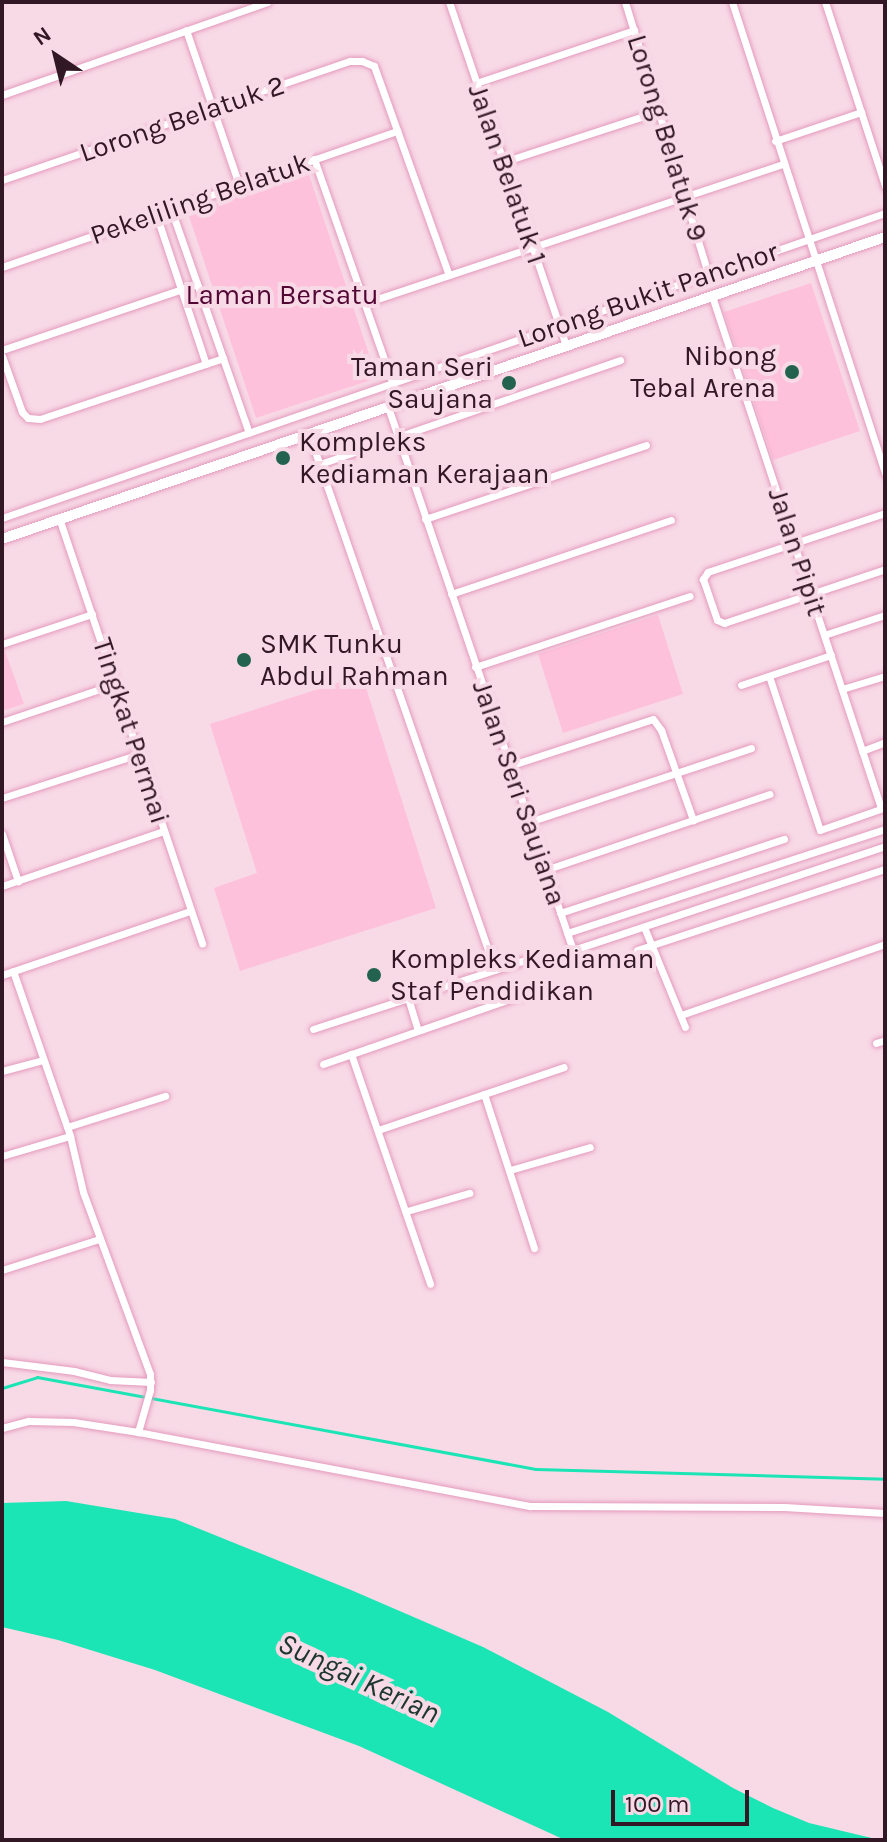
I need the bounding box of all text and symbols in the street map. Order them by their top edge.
north arrow [16,16,96,96]
text: N [28,21,56,52]
street label: Lorong Belatuk 9 [620,31,714,245]
street label: Lorong Belatuk 2 [75,68,289,170]
street label: Jalan Belatuk 1 [461,80,553,268]
street label: Pekeliling Belatuk [86,146,314,252]
street label: Lorong Bukit Panchor [513,235,783,355]
park label: Laman Bersatu [185,278,379,312]
place label: Nibong Tebal Arena [630,339,776,405]
place label: Taman Seri Saujana [351,350,493,416]
marker: Nibong Tebal Arena [783,363,801,381]
marker: Taman Seri Saujana [500,374,518,392]
place label: Kompleks Kediaman Kerajaan [299,425,549,491]
marker: Kompleks Kediaman Kerajaan [274,449,292,467]
street label: Jalan Pipit [761,484,833,620]
place label: SMK Tunku Abdul Rahman [260,627,449,693]
street label: Tingkat Permai [85,634,177,828]
marker: SMK Tunku Abdul Rahman [235,651,253,669]
street label: Jalan Seri Saujana [465,676,573,910]
place label: Kompleks Kediaman Staf Pendidikan [390,942,654,1008]
marker: Kompleks Kediaman Staf Pendidikan [365,966,383,984]
water label: Sungai Kerian [273,1625,445,1731]
scale bar [615,1774,753,1824]
text: 100 m [625,1790,690,1818]

